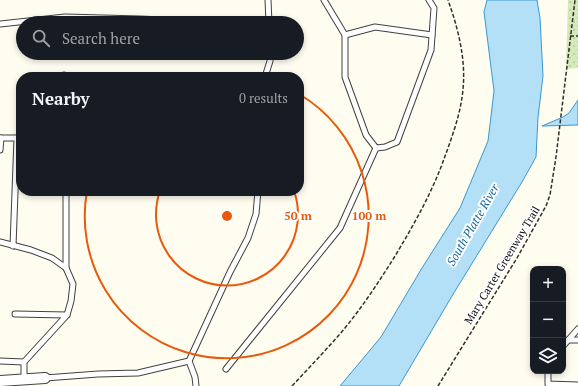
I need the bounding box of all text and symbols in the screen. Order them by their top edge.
search box [16,16,304,60]
icon: search [30,27,52,49]
text: Search here [62,28,140,48]
text: Nearby [32,87,90,110]
text: 0 results [239,89,288,107]
water label: South Platte River [443,180,503,268]
street label: Mary Carter Greenway Trail [461,203,543,327]
text: 50 m [284,208,312,223]
text: 100 m [352,208,386,223]
centre of rings [220,209,234,223]
map controls [530,266,566,374]
button: + [530,266,566,302]
button: − [530,302,566,338]
button: layers [530,338,566,374]

